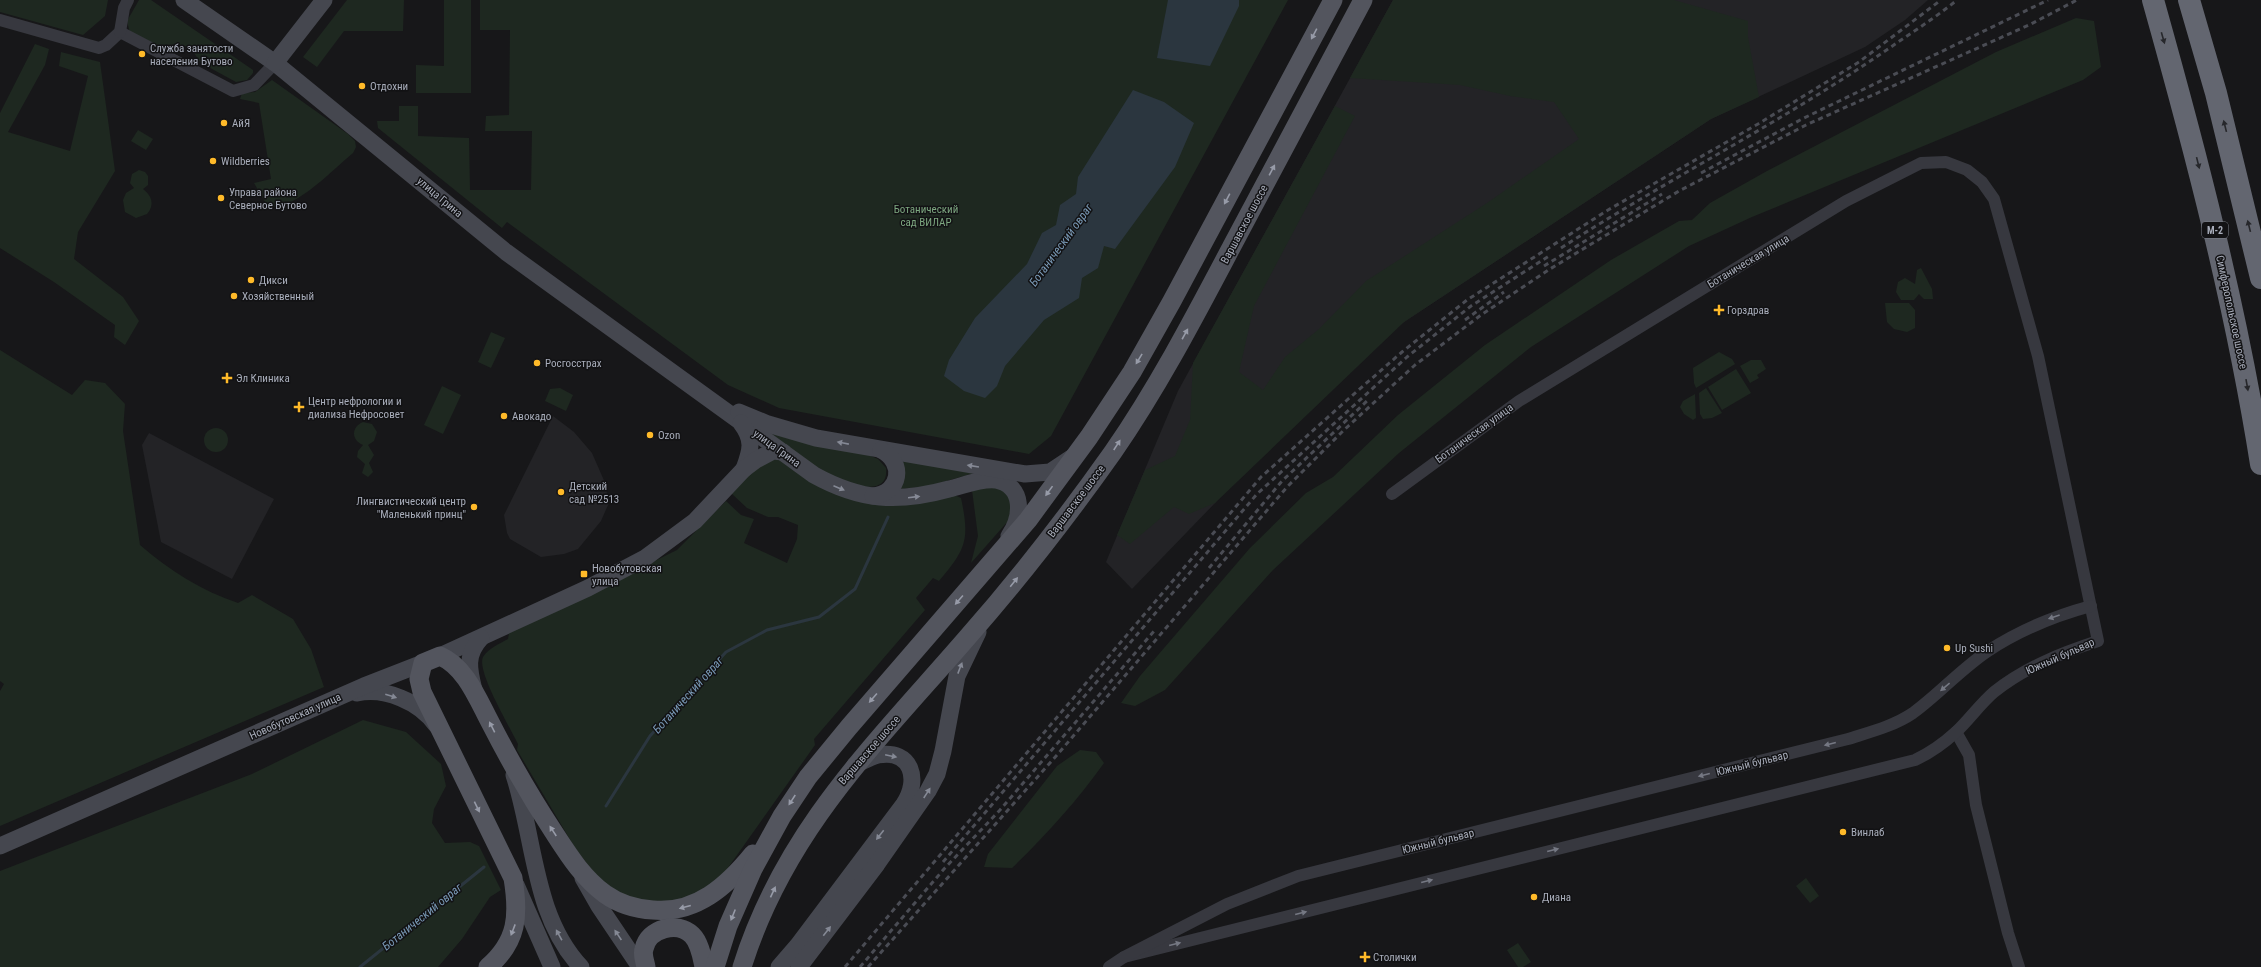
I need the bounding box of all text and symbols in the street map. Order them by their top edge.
one-way arrow [1311,29,1318,40]
one-way arrow [2161,31,2167,44]
place label: Служба занятости населения Бутово [150,42,233,68]
marker: Служба занятости населения Бутово [137,49,147,59]
place label: Отдохни [370,80,408,93]
marker: Отдохни [357,81,367,91]
place label: АйЯ [232,117,250,130]
marker: АйЯ [219,118,229,128]
one-way arrow [2222,120,2228,132]
place label: Wildberries [221,155,270,168]
marker: Wildberries [208,156,218,166]
one-way arrow [2195,157,2201,169]
one-way arrow [1269,164,1276,176]
street label: улица Грина [414,175,465,220]
street label: Варшавское шоссе [1218,183,1271,266]
place label: Управа района Северное Бутово [229,186,307,212]
marker: Управа района Северное Бутово [216,193,226,203]
one-way arrow [1224,193,1230,204]
water label: Ботанический овраг [1026,201,1096,289]
park label: Ботанический сад ВИЛАР [894,203,958,229]
one-way arrow [2246,220,2252,232]
road number: М-2 [2202,222,2228,238]
street label: Ботаническая улица [1705,232,1791,291]
street label: Симферопольское шоссе [2213,254,2250,370]
place label: Дикси [259,274,288,287]
marker: Дикси [246,275,256,285]
place label: Хозяйственный [242,290,314,303]
marker: Хозяйственный [229,291,239,301]
place label: Горздрав [1727,304,1769,317]
marker: Горздрав [1714,305,1724,315]
one-way arrow [1181,328,1188,340]
one-way arrow [1135,354,1143,364]
place label: Росгосстрах [545,357,602,370]
marker: Росгосстрах [532,358,542,368]
marker: Эл Клиника [221,372,233,384]
place label: Эл Клиника [236,372,290,385]
one-way arrow [2245,379,2251,391]
place label: Центр нефрологии и диализа Нефросовет [308,395,405,421]
marker: Центр нефрологии и диализа Нефросовет [293,401,305,413]
street label: Ботаническая улица [1433,401,1516,466]
place label: Авокадо [512,410,552,423]
marker: Авокадо [499,411,509,421]
street label: улица Грина [751,427,803,470]
place label: Ozon [658,429,680,442]
marker: Ozon [645,430,655,440]
one-way arrow [837,439,849,445]
one-way arrow [1113,440,1121,450]
one-way arrow [967,463,979,469]
street label: Варшавское шоссе [1045,463,1108,540]
place label: Детский сад №2513 [569,480,619,506]
one-way arrow [834,485,845,491]
one-way arrow [1045,485,1053,496]
marker: Детский сад №2513 [556,487,566,497]
one-way arrow [908,494,920,500]
place label: Лингвистический центр "Маленький принц" [356,495,466,521]
marker: Лингвистический центр "Маленький принц" [469,502,479,512]
place label: Новобутовская улица [592,562,662,588]
marker: Новобутовская улица [579,569,589,579]
one-way arrow [1009,577,1018,588]
one-way arrow [954,595,963,606]
one-way arrow [2047,614,2059,620]
street label: Южный бульвар [2024,636,2097,677]
place label: Up Sushi [1955,642,1993,655]
marker: Up Sushi [1942,643,1952,653]
water label: Ботанический овраг [650,653,727,736]
one-way arrow [958,662,964,674]
one-way arrow [1940,682,1950,691]
street label: Новобутовская улица [247,690,343,743]
one-way arrow [386,693,398,699]
one-way arrow [869,693,878,704]
street label: Варшавское шоссе [836,713,903,788]
one-way arrow [489,721,495,733]
one-way arrow [1824,741,1837,747]
street label: Южный бульвар [1715,748,1789,779]
one-way arrow [885,754,897,760]
one-way arrow [1698,772,1710,778]
one-way arrow [923,787,930,799]
one-way arrow [789,794,796,806]
one-way arrow [474,801,480,812]
one-way arrow [549,826,557,836]
street label: Южный бульвар [1401,826,1475,857]
place label: Винлаб [1851,826,1884,839]
marker: Винлаб [1838,827,1848,837]
one-way arrow [876,829,884,840]
one-way arrow [1548,847,1560,853]
one-way arrow [1421,878,1433,884]
water label: Ботанический овраг [379,880,465,953]
one-way arrow [770,886,776,898]
place label: Диана [1542,891,1571,904]
marker: Диана [1529,892,1539,902]
one-way arrow [679,904,691,910]
one-way arrow [1295,909,1307,915]
one-way arrow [730,910,736,921]
one-way arrow [510,925,516,937]
one-way arrow [823,926,832,937]
one-way arrow [614,929,622,940]
one-way arrow [555,930,562,941]
one-way arrow [1169,941,1181,947]
place label: Столички [1373,951,1417,964]
marker: Столички [1360,952,1370,962]

